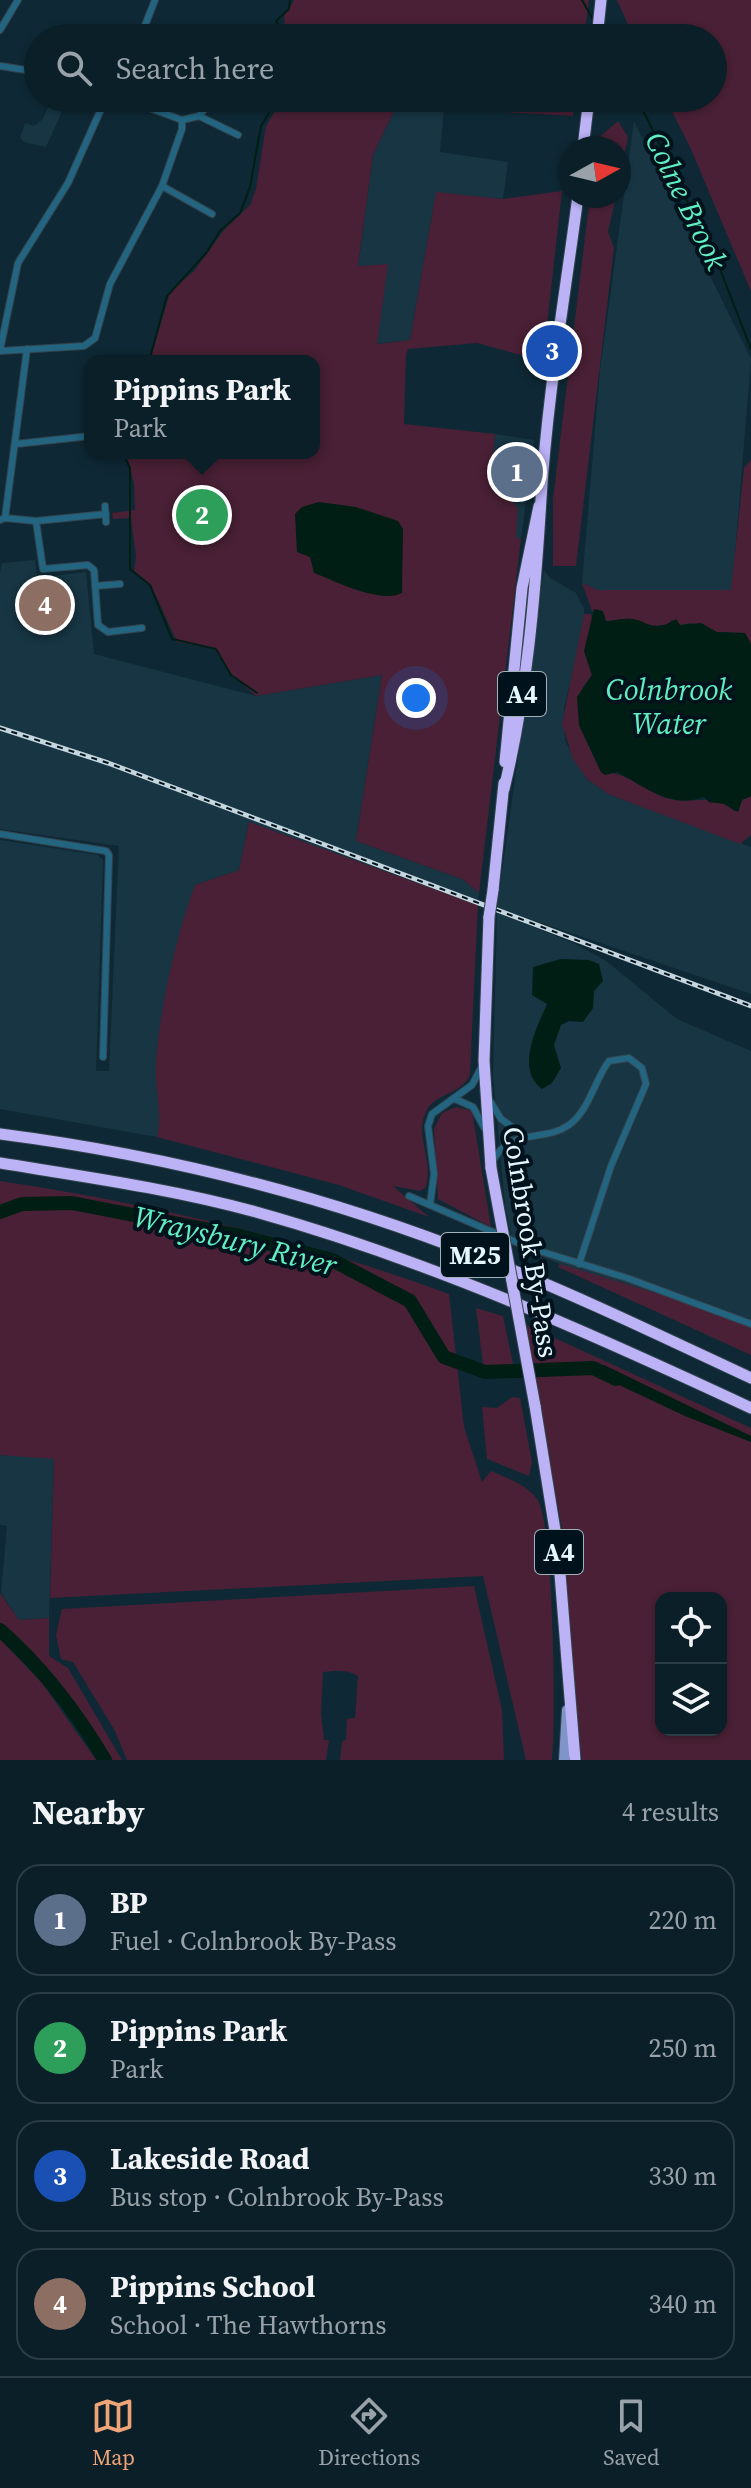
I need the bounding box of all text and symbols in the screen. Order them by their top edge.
search box [24,24,727,112]
icon: search [52,46,96,90]
text: Search here [116,48,274,89]
water label: Colne Brook [635,125,738,277]
north arrow [559,136,631,208]
pin: 3 [526,321,578,381]
popup [84,355,320,459]
text: Pippins Park [113,369,291,410]
text: Park [113,410,167,446]
pin: 1 [491,442,543,502]
pin: 2 [176,485,228,545]
pin: 4 [19,575,71,635]
water label: Colnbrook Water [606,669,733,744]
road number: A4 [498,672,546,716]
your location [396,678,436,718]
street label: Colnbrook By-Pass [494,1124,568,1360]
water label: Wraysbury River [129,1196,342,1286]
road number: M25 [441,1233,509,1277]
road number: A4 [535,1530,583,1574]
map controls [655,1592,727,1736]
button: locate [655,1592,727,1664]
button: layers [655,1664,727,1736]
text: Nearby [32,1789,145,1835]
text: 4 results [622,1794,719,1830]
text: BP [110,1882,147,1923]
text: 1 [53,1902,67,1938]
text: 220 m [649,1902,717,1938]
text: Fuel · Colnbrook By-Pass [110,1923,397,1959]
text: Pippins Park [110,2010,287,2051]
text: 2 [53,2030,67,2066]
text: 250 m [649,2030,717,2066]
text: Park [110,2051,163,2087]
text: Lakeside Road [110,2138,310,2179]
text: 3 [53,2158,67,2194]
text: 330 m [649,2158,717,2194]
text: Bus stop · Colnbrook By-Pass [110,2179,444,2215]
text: Pippins School [110,2266,315,2307]
text: 4 [53,2286,67,2322]
text: 340 m [649,2286,717,2322]
text: School · The Hawthorns [110,2307,387,2343]
tab: Map [91,2394,135,2472]
tab: Directions [318,2394,420,2472]
tab: Saved [603,2394,660,2472]

